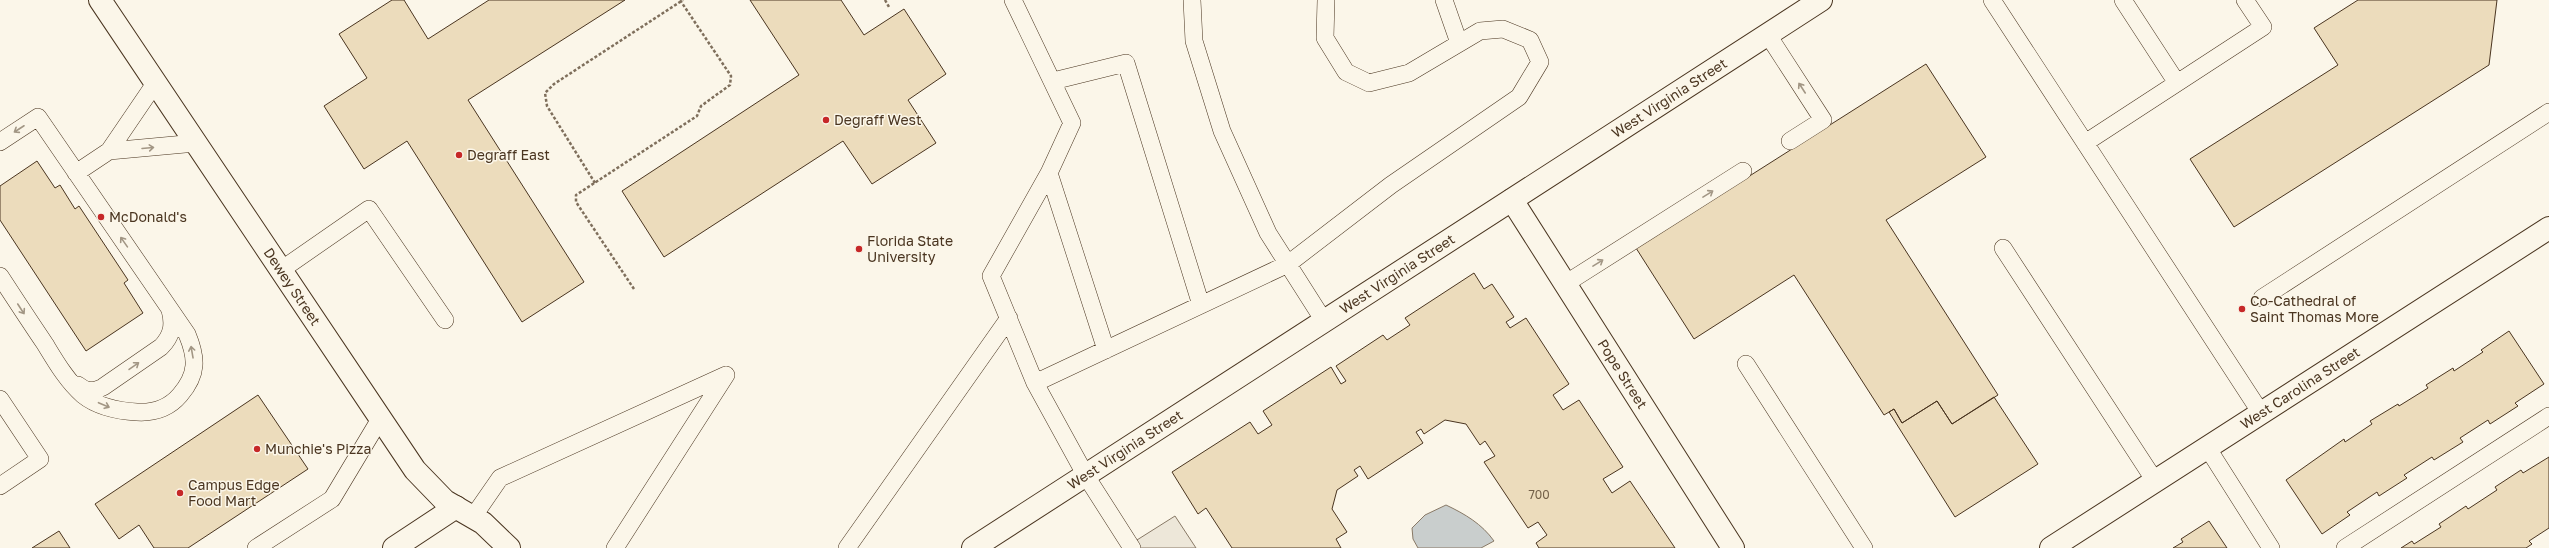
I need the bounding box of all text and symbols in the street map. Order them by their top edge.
street label: West Virginia Street [1608,54,1730,141]
one-way arrow [1797,82,1806,93]
place label: Degraff West [834,111,922,128]
marker: Degraff West [821,115,831,125]
one-way arrow [14,125,25,133]
one-way arrow [141,144,154,151]
place label: Degraff East [467,146,550,163]
marker: Degraff East [454,150,464,160]
one-way arrow [1702,189,1714,197]
place label: McDonald's [109,208,187,225]
marker: McDonald's [96,212,106,222]
street label: West Virginia Street [1336,230,1458,317]
place label: Florida State University [867,232,953,265]
one-way arrow [120,237,128,248]
street label: Dewey Street [260,244,325,328]
marker: Florida State University [854,244,864,254]
one-way arrow [1592,259,1603,267]
place label: Co-Cathedral of Saint Thomas More [2250,292,2379,325]
one-way arrow [17,303,25,314]
marker: Co-Cathedral of Saint Thomas More [2237,304,2247,314]
street label: Pope Street [1594,336,1651,412]
street label: West Carolina Street [2237,343,2363,432]
one-way arrow [188,346,196,359]
one-way arrow [128,362,139,370]
one-way arrow [98,402,110,410]
street label: West Virginia Street [1064,406,1186,493]
place label: Munchie's Pizza [265,440,371,457]
marker: Munchie's Pizza [252,444,262,454]
place label: Campus Edge Food Mart [188,476,280,509]
house number: 700 [1528,487,1550,502]
marker: Campus Edge Food Mart [175,488,185,498]

